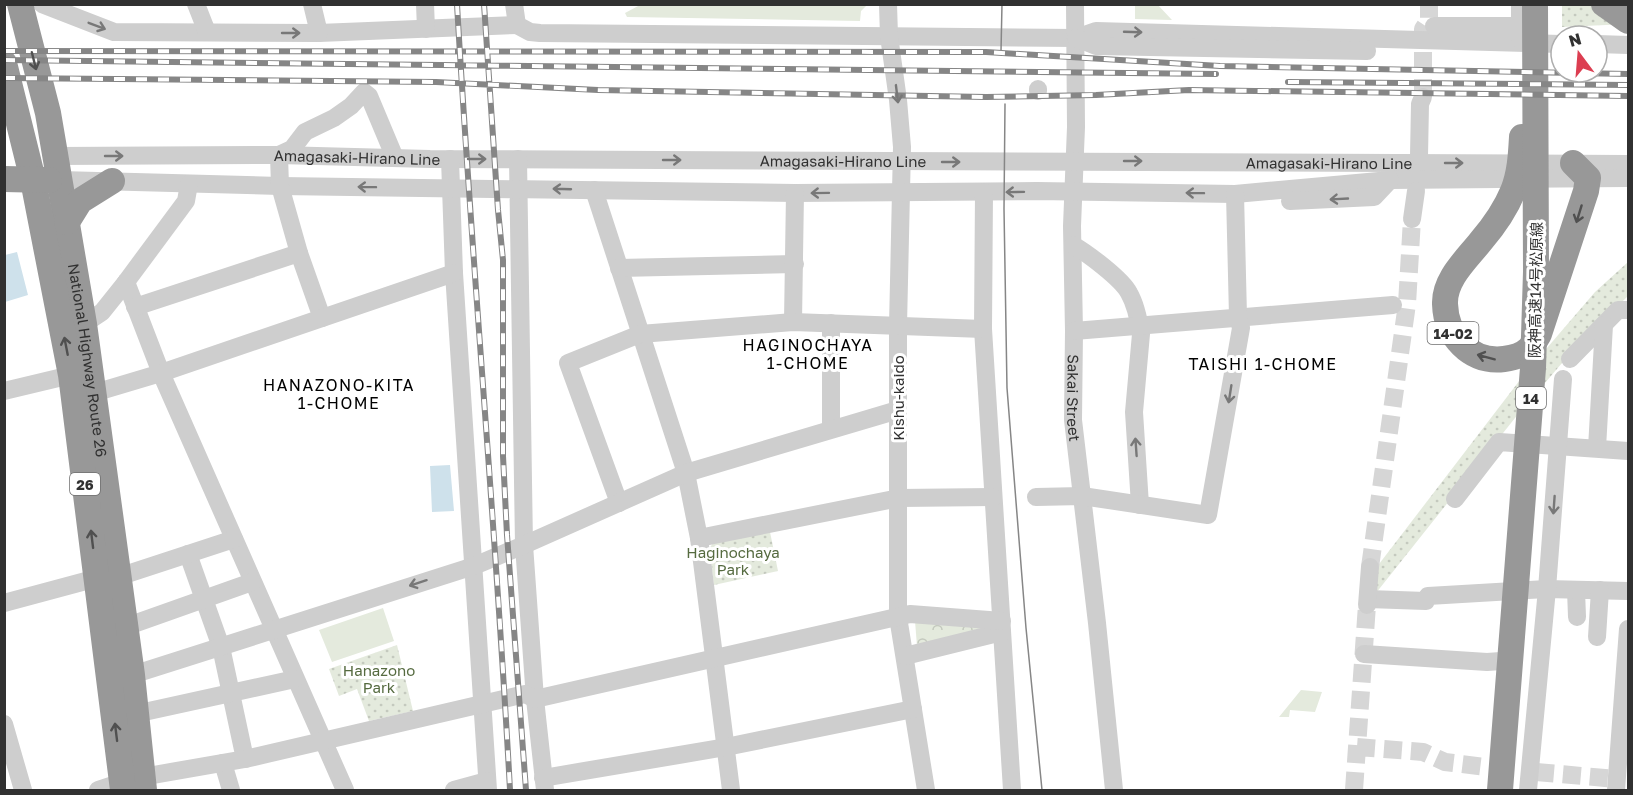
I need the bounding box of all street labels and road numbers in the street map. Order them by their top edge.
street label: Amagasaki-Hirano Line [274,146,440,168]
street label: Amagasaki-Hirano Line [760,151,926,170]
street label: Amagasaki-Hirano Line [1246,153,1412,172]
street label: 阪神高速14号松原線 [1525,222,1545,358]
street label: National Highway Route 26 [65,262,111,458]
road number: 14-02 [1428,322,1478,344]
street label: Sakai Street [1064,354,1084,442]
street label: Kishu-kaido [889,355,907,441]
road number: 14 [1516,387,1546,409]
road number: 26 [70,473,100,495]

